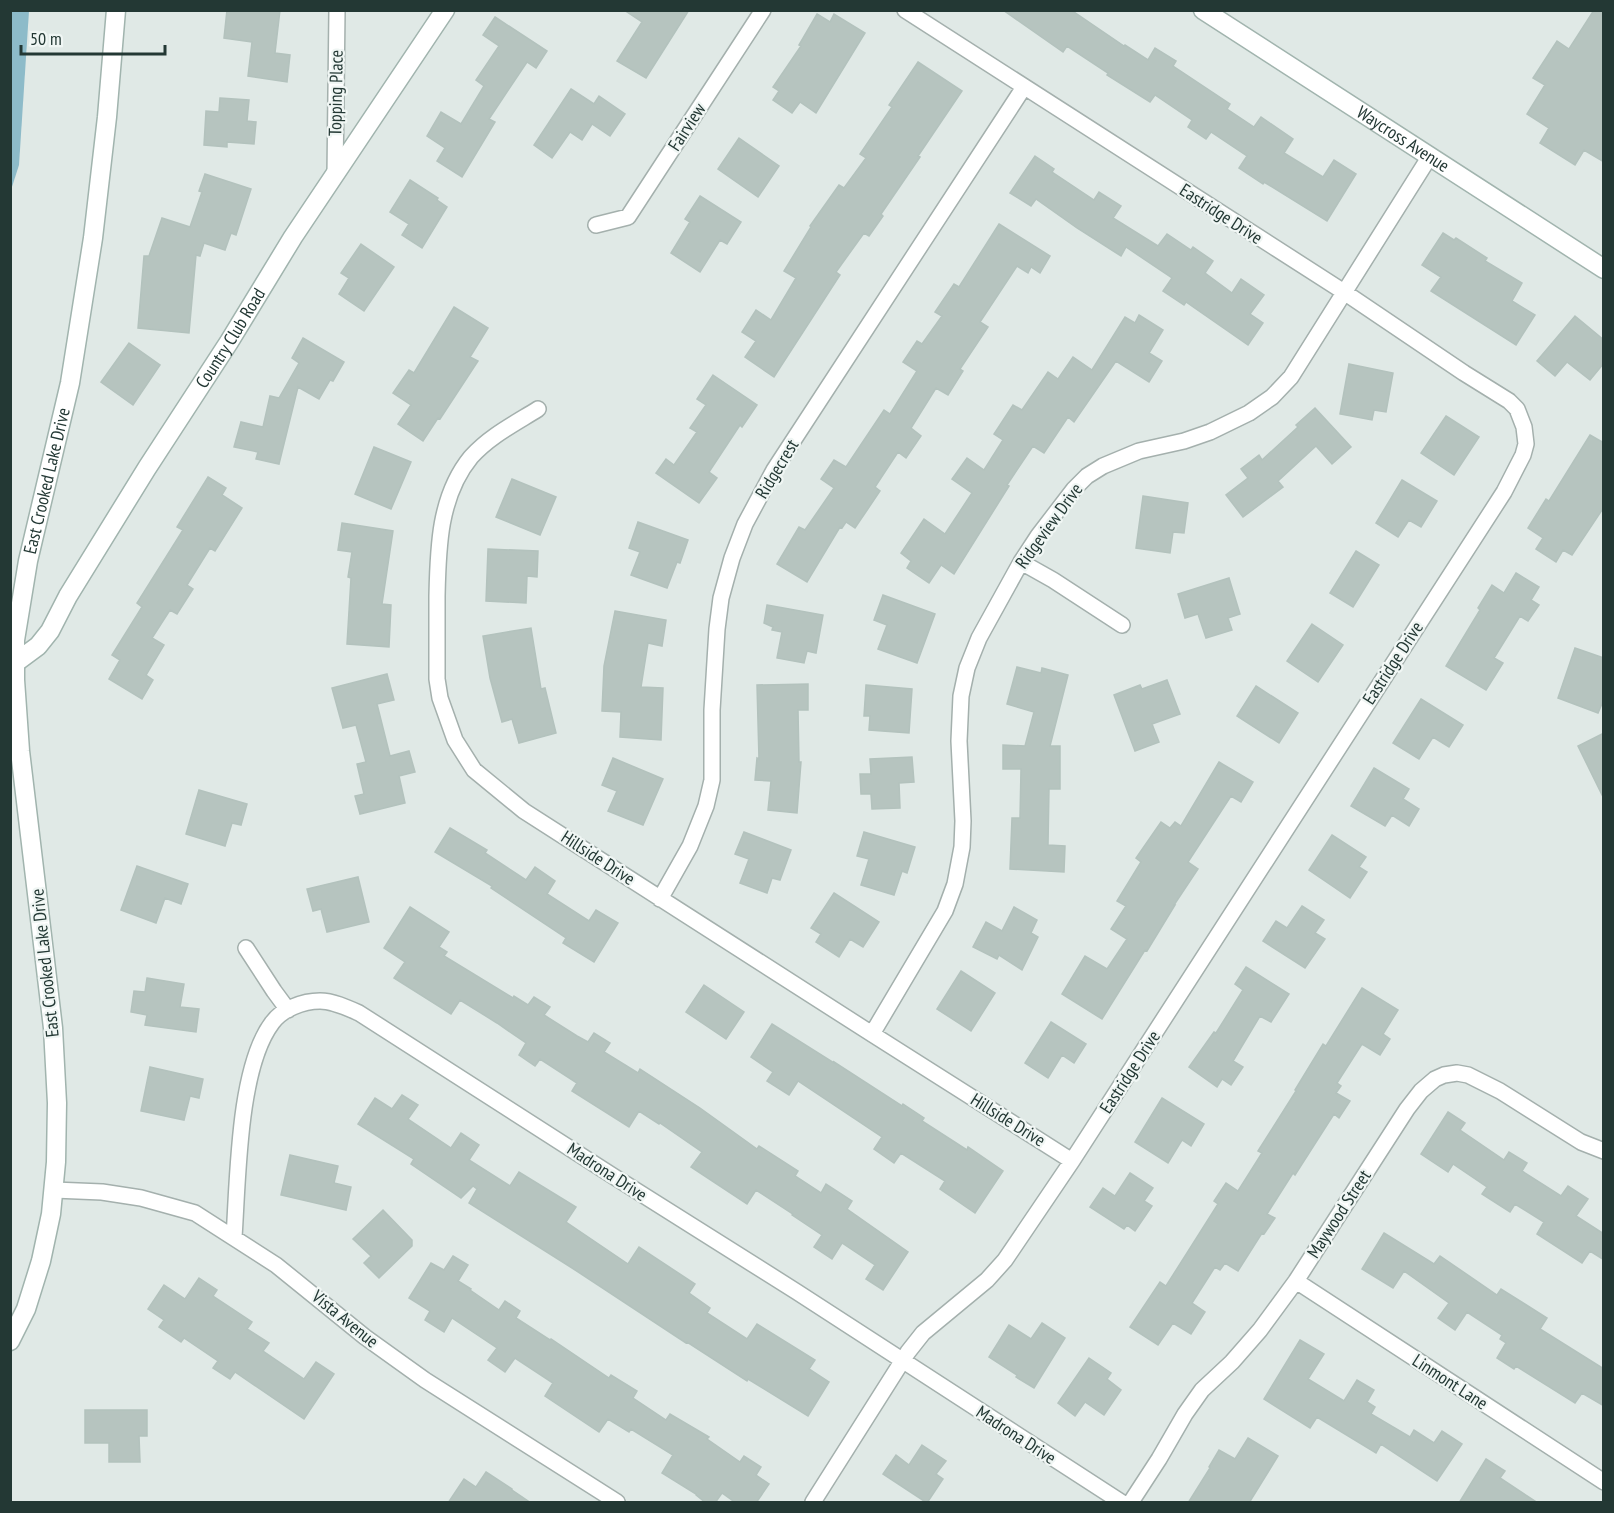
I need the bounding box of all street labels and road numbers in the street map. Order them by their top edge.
street label: Topping Place [323,50,348,136]
street label: Fairview [663,98,711,155]
street label: Waycross Avenue [1353,100,1454,177]
street label: Eastridge Drive [1175,178,1267,249]
street label: Country Club Road [190,284,270,392]
street label: East Crooked Lake Drive [18,405,75,556]
street label: Ridgecrest [750,435,803,503]
street label: Ridgeview Drive [1010,478,1087,573]
street label: Eastridge Drive [1357,617,1428,709]
street label: Hillside Drive [557,825,640,890]
street label: East Crooked Lake Drive [25,888,64,1038]
street label: Eastridge Drive [1094,1026,1165,1118]
street label: Hillside Drive [967,1088,1050,1152]
street label: Madrona Drive [563,1137,652,1206]
street label: Maywood Street [1302,1165,1376,1262]
street label: Vista Avenue [306,1284,383,1353]
street label: Linmont Lane [1408,1349,1492,1414]
street label: Madrona Drive [972,1400,1061,1469]

